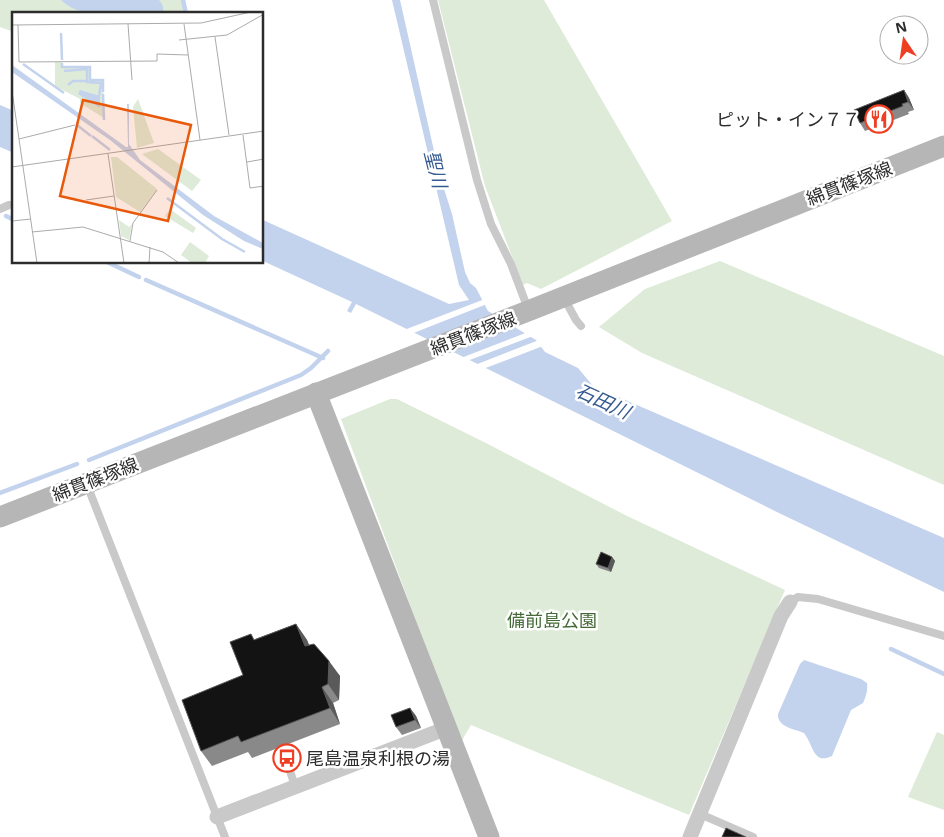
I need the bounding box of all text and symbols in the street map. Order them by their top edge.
inset map [12,12,264,264]
north arrow [879,15,929,65]
text: N [893,16,909,37]
restaurant icon: ピット・イン７７ [864,104,894,134]
place label: ピット・イン７７ [716,107,860,131]
water label: 聖川 [419,147,454,193]
street label: 綿貫篠塚線 [803,156,895,210]
street label: 綿貫篠塚線 [427,306,519,360]
water label: 石田川 [572,377,636,426]
street label: 綿貫篠塚線 [49,452,141,506]
park label: 備前島公園 [507,608,597,632]
bus stop icon: 尾島温泉利根の湯 [272,743,302,773]
place label: 尾島温泉利根の湯 [306,746,450,770]

